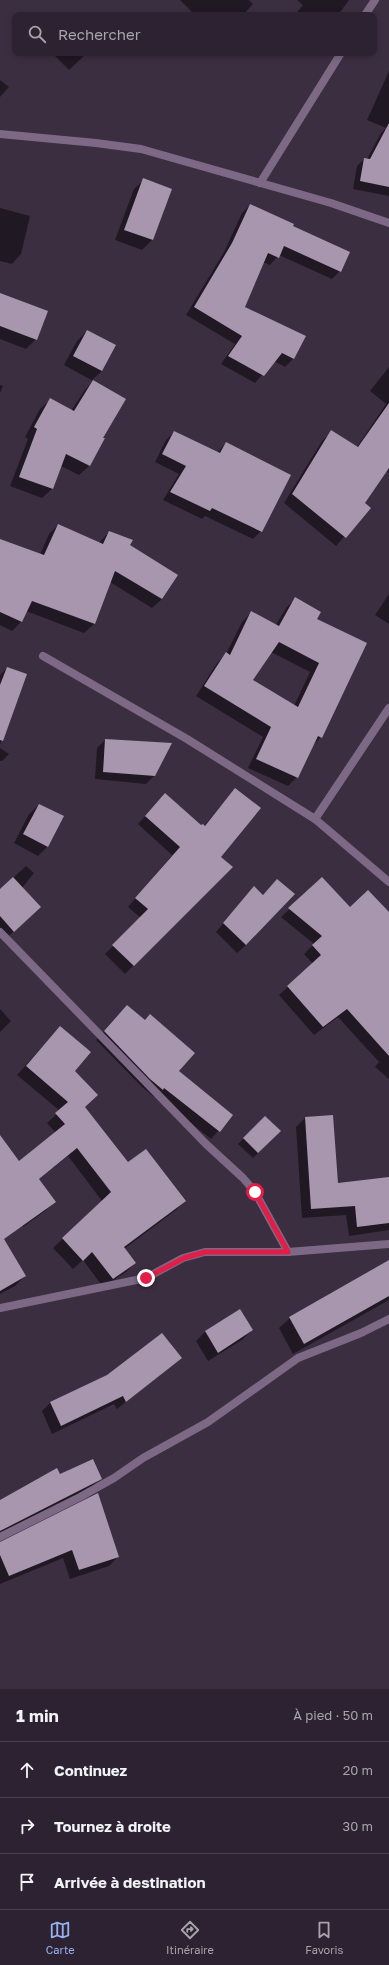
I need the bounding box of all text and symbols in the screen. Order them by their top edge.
search box [12,12,377,56]
icon: search [26,23,48,45]
text: Rechercher [58,25,141,43]
route start [246,1183,264,1201]
route end [137,1269,155,1287]
text: 1 min [16,1705,59,1726]
text: À pied · 50 m [293,1707,373,1723]
icon: ahead [16,1759,38,1781]
text: Continuez [54,1761,127,1779]
text: 20 m [343,1762,373,1778]
icon: right [16,1815,38,1837]
text: Tournez à droite [54,1817,171,1835]
text: 30 m [343,1818,373,1834]
icon: arrive [16,1871,38,1893]
text: Arrivée à destination [54,1873,206,1891]
tab: Carte [46,1919,75,1956]
tab: Itinéraire [166,1919,214,1956]
tab: Favoris [305,1919,343,1956]

